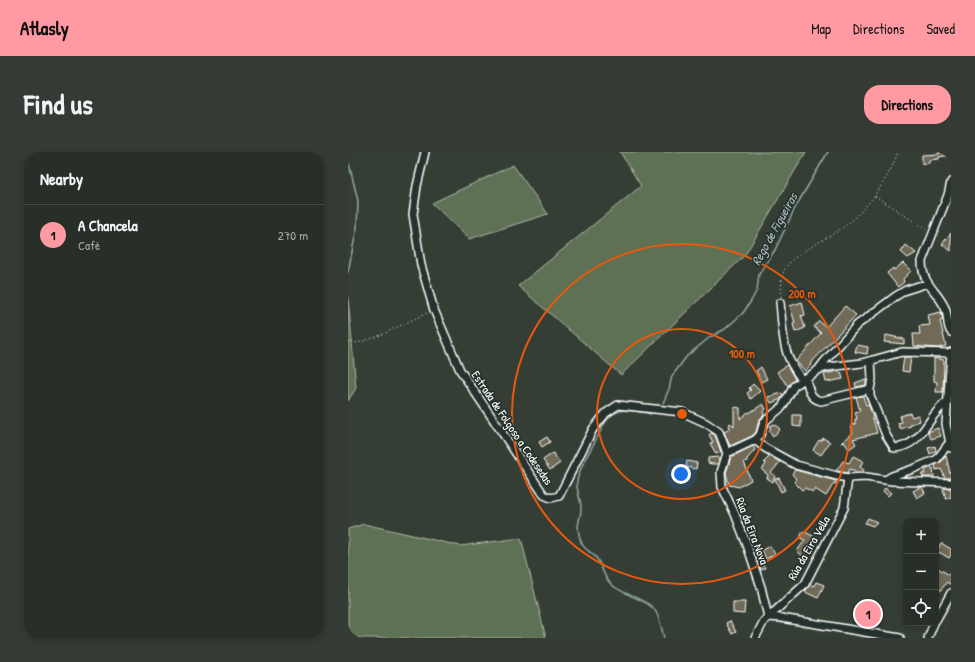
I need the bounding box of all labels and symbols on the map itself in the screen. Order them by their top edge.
water label: Rego de Figueiras [747,189,803,269]
text: 200 m [788,285,816,302]
text: 100 m [729,345,755,362]
street label: Estrada de Folgoso a Codesedas [468,367,557,488]
centre of rings [675,407,689,421]
your location [671,464,691,484]
street label: Rúa da Eira Nova [732,495,773,567]
street label: Rúa da Eira Vella [783,512,834,583]
pin: 1 [855,599,881,629]

